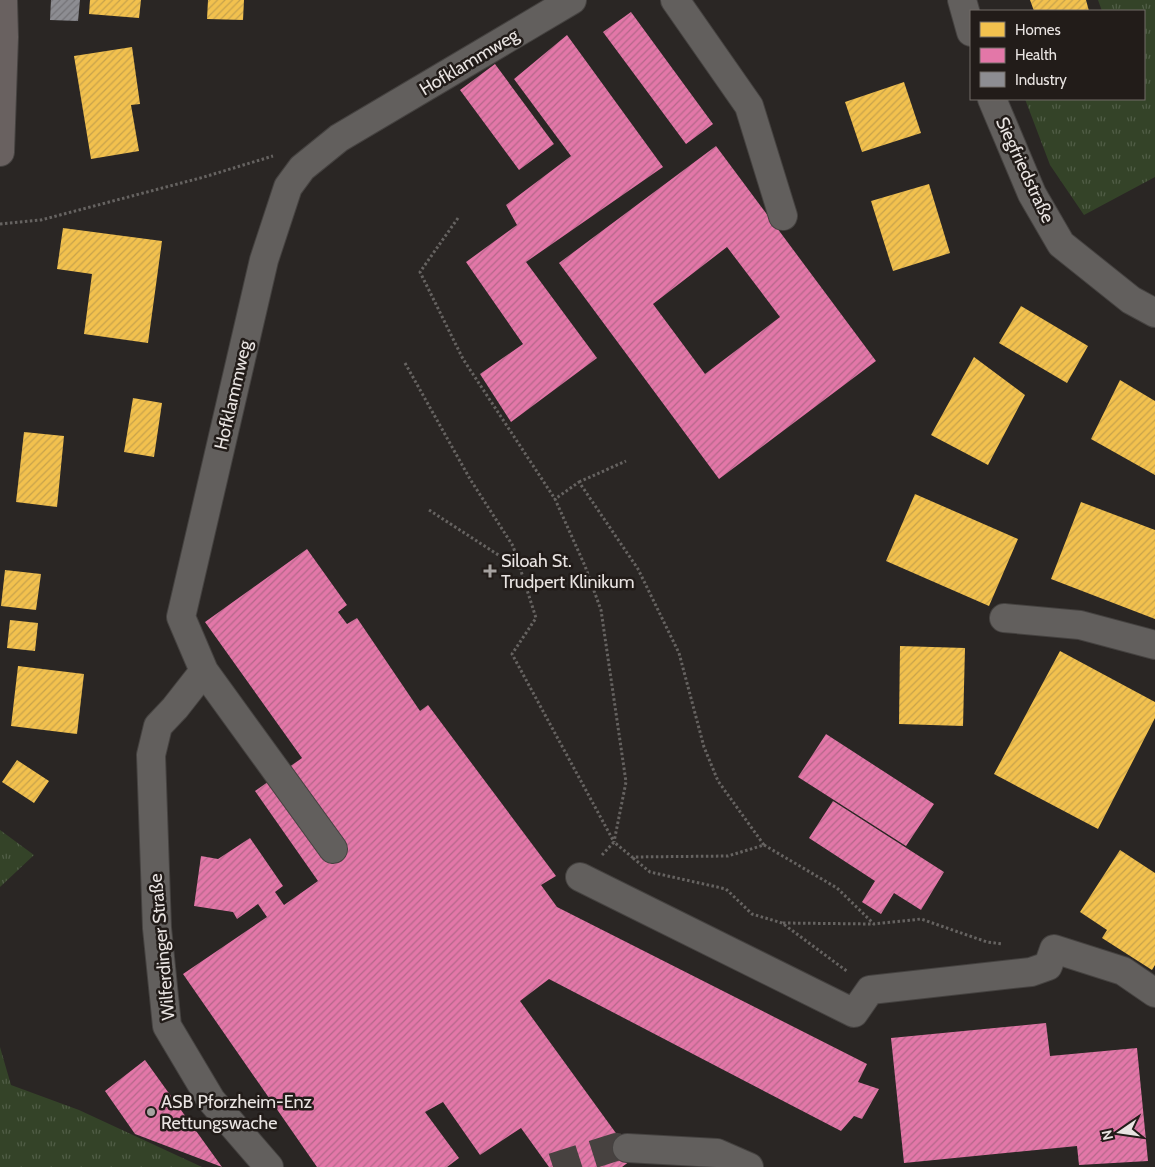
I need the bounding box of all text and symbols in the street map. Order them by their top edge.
legend [970,10,1145,100]
text: Homes [1015,21,1061,39]
street label: Hofklammweg [415,23,523,100]
text: Health [1015,46,1057,64]
text: Industry [1015,71,1067,89]
street label: Siegfriedstraße [991,114,1059,226]
street label: Hofklammweg [210,337,257,452]
place label: Siloah St. Trudpert Klinikum [501,550,635,593]
marker: Siloah St. Trudpert Klinikum [483,564,497,578]
street label: Wilferdinger Straße [145,873,179,1021]
place label: ASB Pforzheim-Enz Rettungswache [161,1091,313,1134]
marker: ASB Pforzheim-Enz Rettungswache [145,1106,157,1118]
north arrow [1095,1107,1145,1157]
text: N [1097,1128,1117,1142]

